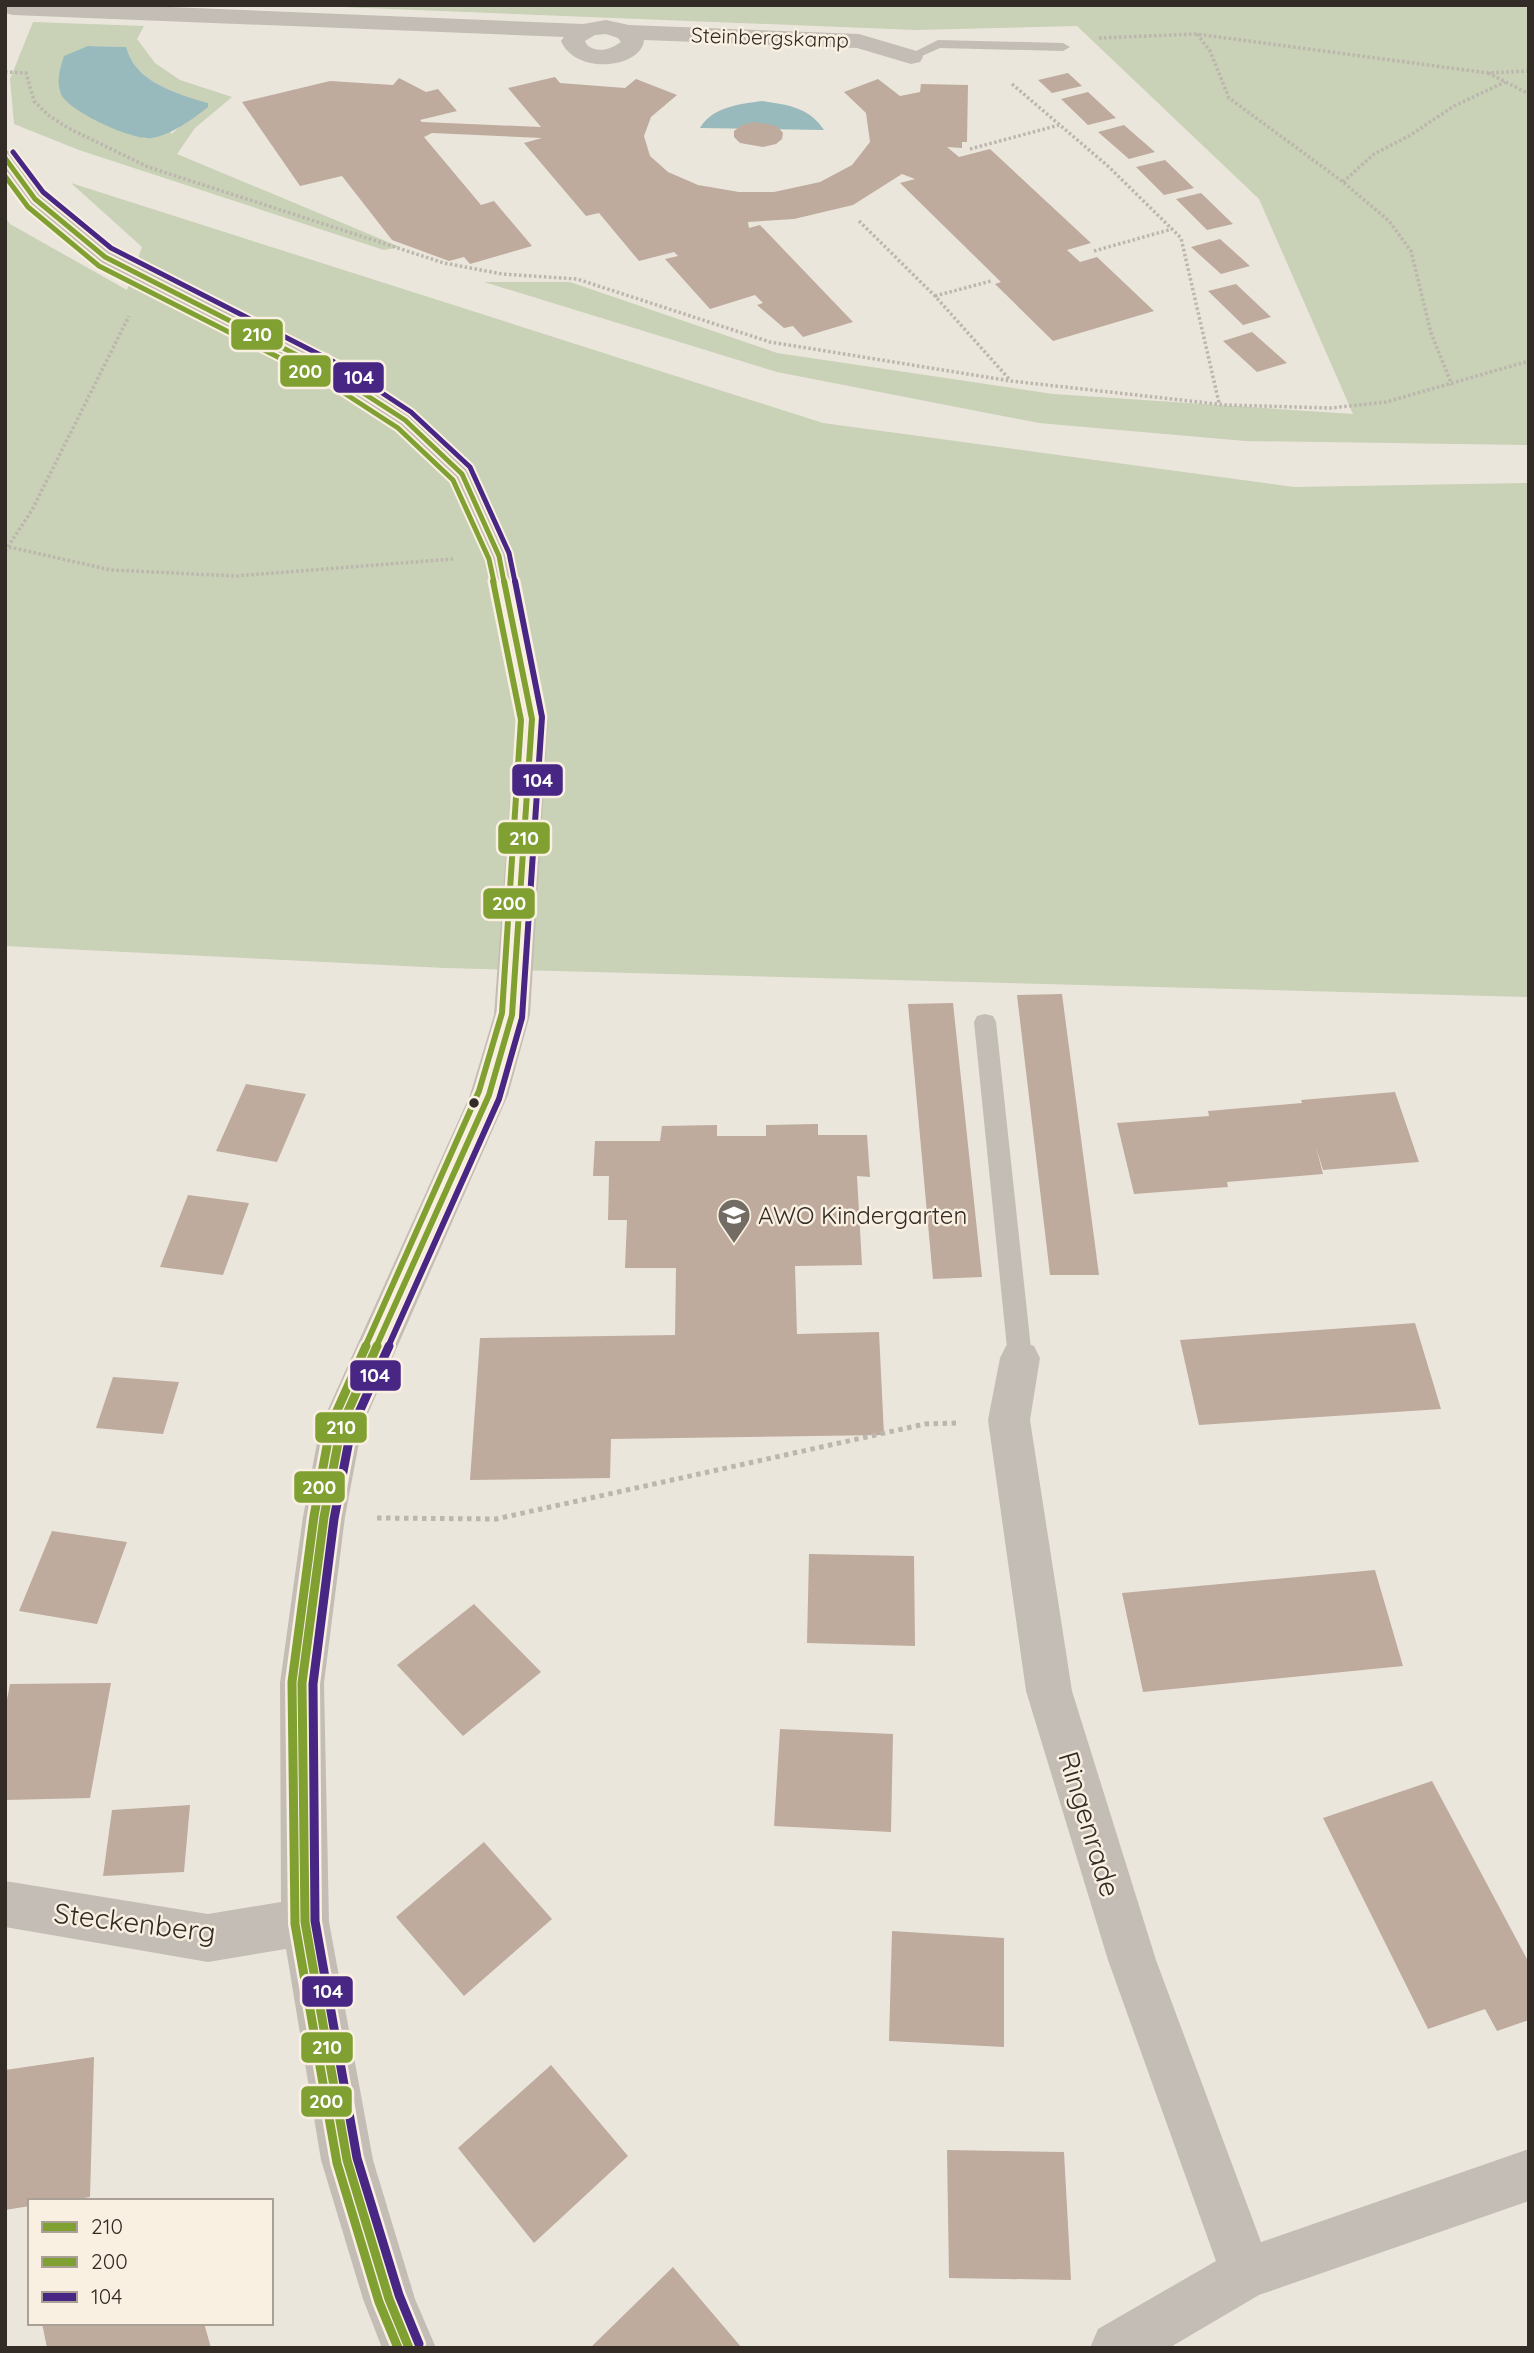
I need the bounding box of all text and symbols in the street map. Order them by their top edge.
street label: Steinbergskamp [691,21,849,53]
line badge: 210 [230,318,284,351]
text: 210 [242,322,272,346]
line badge: 200 [279,354,332,388]
text: 200 [288,359,322,383]
line badge: 104 [332,361,385,394]
text: 104 [344,365,374,389]
line badge: 104 [511,763,564,797]
text: 104 [523,768,553,792]
line badge: 210 [497,821,551,855]
text: 210 [509,826,539,850]
line badge: 200 [482,887,536,920]
text: 200 [492,891,526,915]
unlabelled marker [467,1096,481,1110]
school or university icon: AWO Kindergarten [715,1196,753,1245]
place label: AWO Kindergarten [758,1200,967,1230]
line badge: 104 [349,1359,402,1392]
text: 104 [360,1363,390,1387]
line badge: 210 [314,1411,368,1444]
text: 210 [326,1415,356,1439]
line badge: 200 [293,1470,346,1504]
text: 200 [302,1475,336,1499]
street label: Ringenrade [1051,1747,1129,1901]
street label: Steckenberg [52,1895,218,1949]
line badge: 104 [301,1975,354,2008]
text: 104 [313,1979,343,2003]
line badge: 210 [300,2031,354,2064]
text: 210 [312,2035,342,2059]
line badge: 200 [300,2085,353,2118]
text: 200 [309,2089,343,2113]
legend [28,2199,273,2325]
text: 210 [91,2213,123,2239]
text: 200 [91,2248,128,2274]
text: 104 [91,2283,122,2309]

